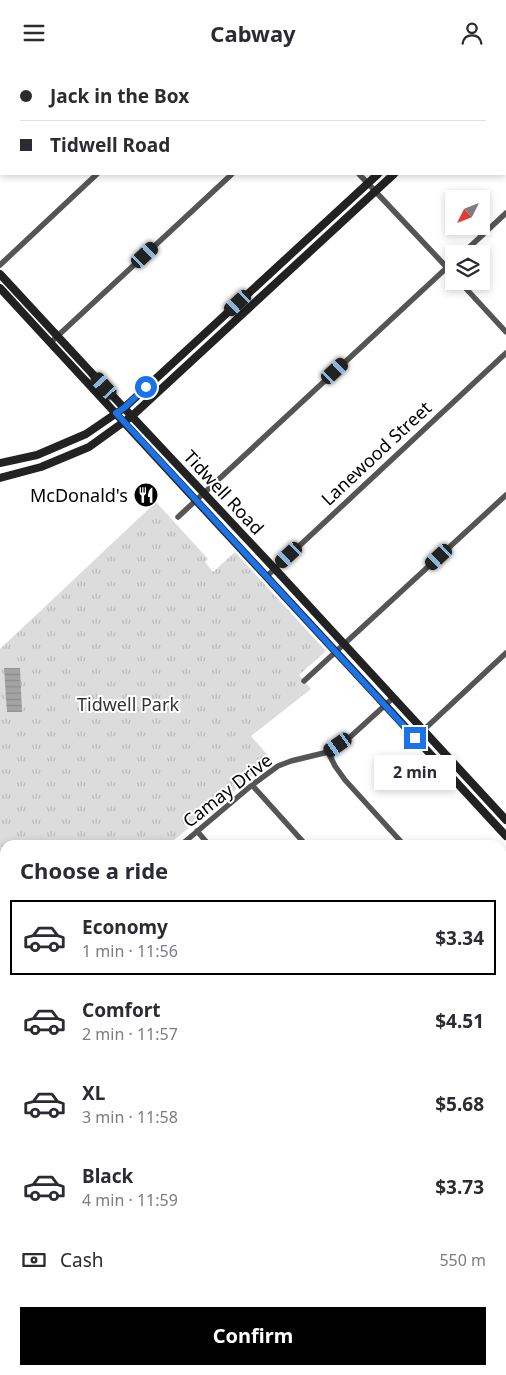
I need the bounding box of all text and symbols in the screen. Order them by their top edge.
text: Cabway [210,18,296,48]
icon: menu [20,19,48,47]
icon: person [458,19,486,47]
text: Jack in the Box [50,83,189,109]
text: Tidwell Road [50,132,170,158]
north arrow [445,190,490,235]
map controls [445,190,490,290]
car [128,239,161,271]
button: layers [445,245,490,290]
car [221,287,254,319]
car [318,355,351,387]
car [88,370,119,402]
route start [135,376,157,398]
street label: Lanewood Street [316,395,437,510]
street label: Tidwell Road [179,445,269,539]
restaurant icon: McDonald's [133,482,159,508]
place label: McDonald's [30,483,128,507]
car [272,539,305,571]
car [422,541,455,573]
park label: Tidwell Park [77,692,179,716]
route end [404,727,426,749]
car [321,730,354,760]
street label: Camay Drive [178,748,276,832]
callout: 2 min [374,755,456,791]
text: 2 min [393,761,437,783]
text: Choose a ride [20,855,168,885]
text: Economy [82,914,168,940]
icon: car [22,915,67,960]
text: $3.34 [435,925,484,951]
text: 1 min · 11:56 [82,940,178,962]
text: Comfort [82,997,161,1023]
icon: car [22,998,67,1043]
text: $4.51 [435,1008,484,1034]
text: 2 min · 11:57 [82,1023,178,1045]
text: XL [82,1080,105,1106]
icon: car [22,1081,67,1126]
text: $5.68 [435,1091,484,1117]
text: 3 min · 11:58 [82,1106,178,1128]
text: Black [82,1163,133,1189]
icon: car [22,1164,67,1209]
text: $3.73 [435,1174,484,1200]
text: 4 min · 11:59 [82,1189,178,1211]
icon: cash [20,1246,48,1274]
text: Cash [60,1247,104,1273]
text: 550 m [439,1249,486,1271]
button: Confirm [20,1307,486,1365]

